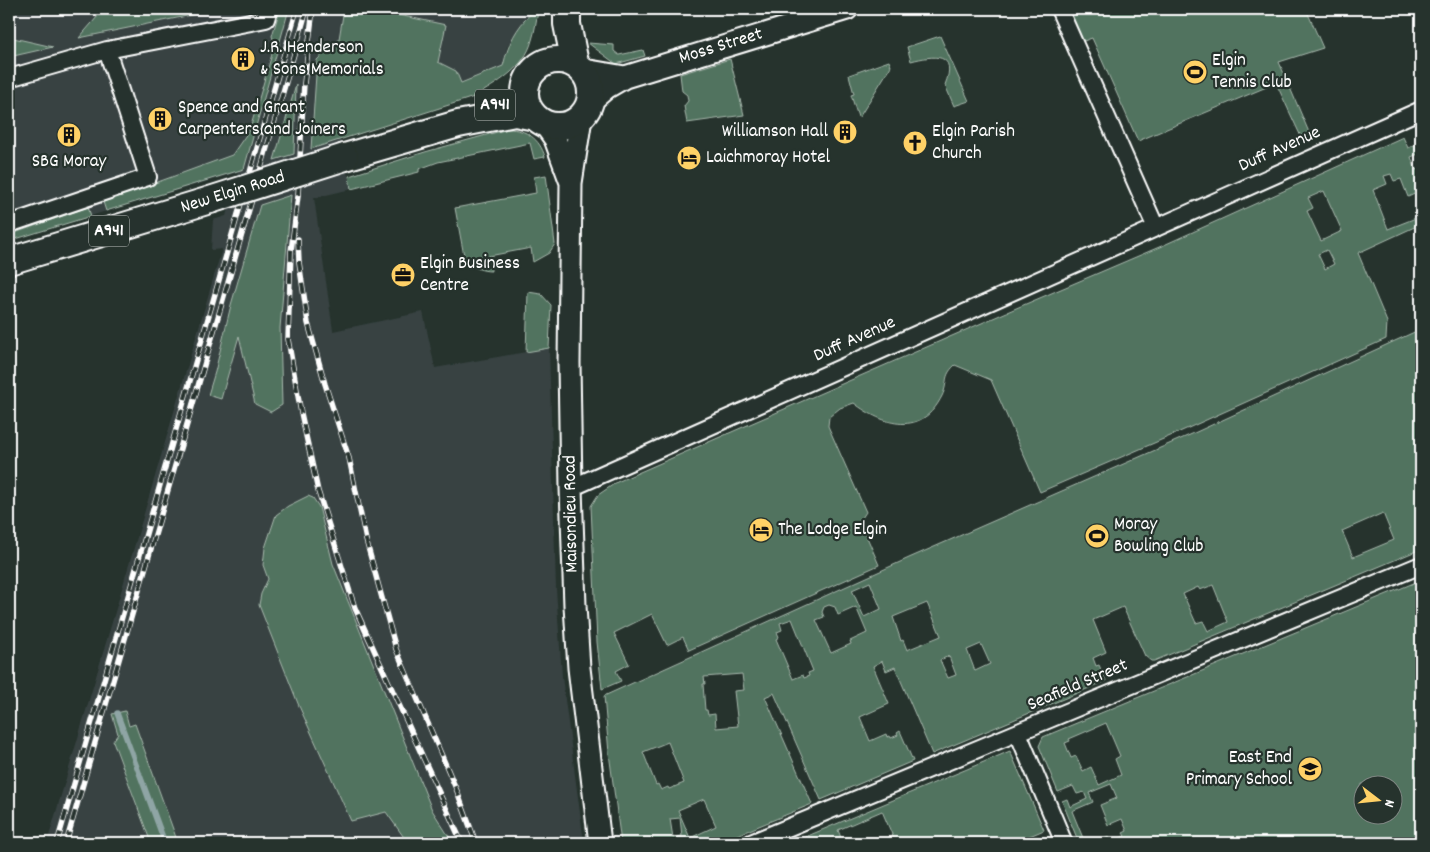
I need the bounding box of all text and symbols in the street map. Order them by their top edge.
street label: Moss Street [676,22,766,72]
place label: J.R. Henderson & Sons Memorials [260,35,384,84]
building icon: J.R. Henderson & Sons Memorials [230,46,256,72]
place label: Elgin Tennis Club [1212,48,1292,97]
sports icon: Elgin Tennis Club [1182,59,1208,85]
road number: A941 [475,90,515,120]
place label: Spence and Grant Carpenters and Joiners [178,95,346,144]
building icon: Spence and Grant Carpenters and Joiners [147,106,173,132]
place label: Williamson Hall [722,119,828,146]
building icon: Williamson Hall [832,119,858,145]
place label: Elgin Parish Church [932,119,1015,168]
street label: Duff Avenue [1235,120,1325,180]
building icon: SBG Moray [56,122,82,148]
church icon: Elgin Parish Church [902,130,928,156]
hotel icon: Laichmoray Hotel [676,145,702,171]
place label: Laichmoray Hotel [706,145,831,172]
place label: SBG Moray [32,149,107,176]
street label: New Elgin Road [177,164,289,222]
road number: A941 [89,216,129,247]
place label: Elgin Business Centre [420,251,520,300]
office icon: Elgin Business Centre [390,262,416,288]
street label: Duff Avenue [810,310,900,370]
street label: Maisondieu Road [557,455,587,573]
place label: Moray Bowling Club [1114,512,1203,561]
hotel icon: The Lodge Elgin [748,517,774,543]
place label: The Lodge Elgin [778,517,887,544]
sports icon: Moray Bowling Club [1084,523,1110,549]
street label: Seafield Street [1024,653,1132,719]
place label: East End Primary School [1186,745,1292,794]
school or university icon: East End Primary School [1297,756,1323,782]
north arrow [1352,774,1402,824]
text: N [1378,797,1399,809]

